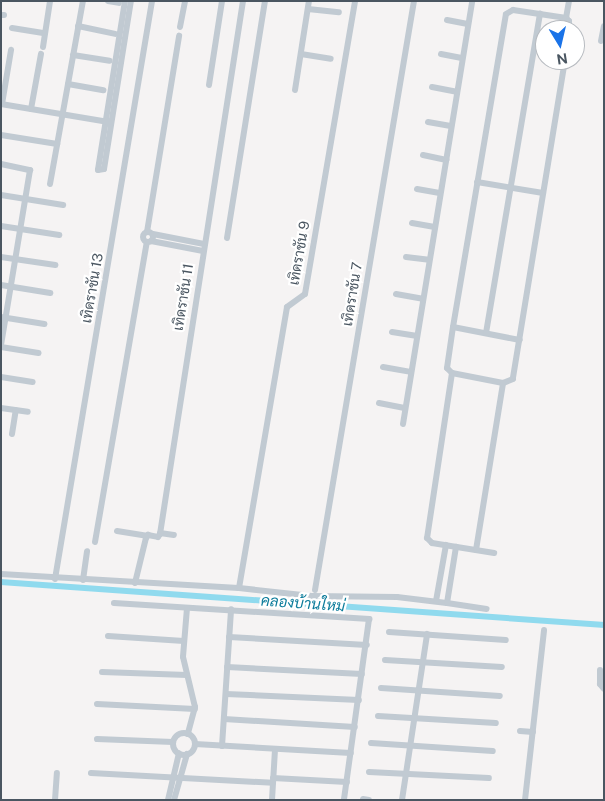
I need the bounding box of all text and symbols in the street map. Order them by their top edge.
north arrow [535,20,585,70]
text: N [556,50,569,68]
street label: เทิดราชัน 9 [285,220,313,286]
street label: เทิดราชัน 13 [78,252,106,324]
street label: เทิดราชัน 7 [339,261,365,327]
street label: เทิดราชัน 11 [169,262,197,332]
water label: คลองบ้านใหม่ [260,591,346,615]

